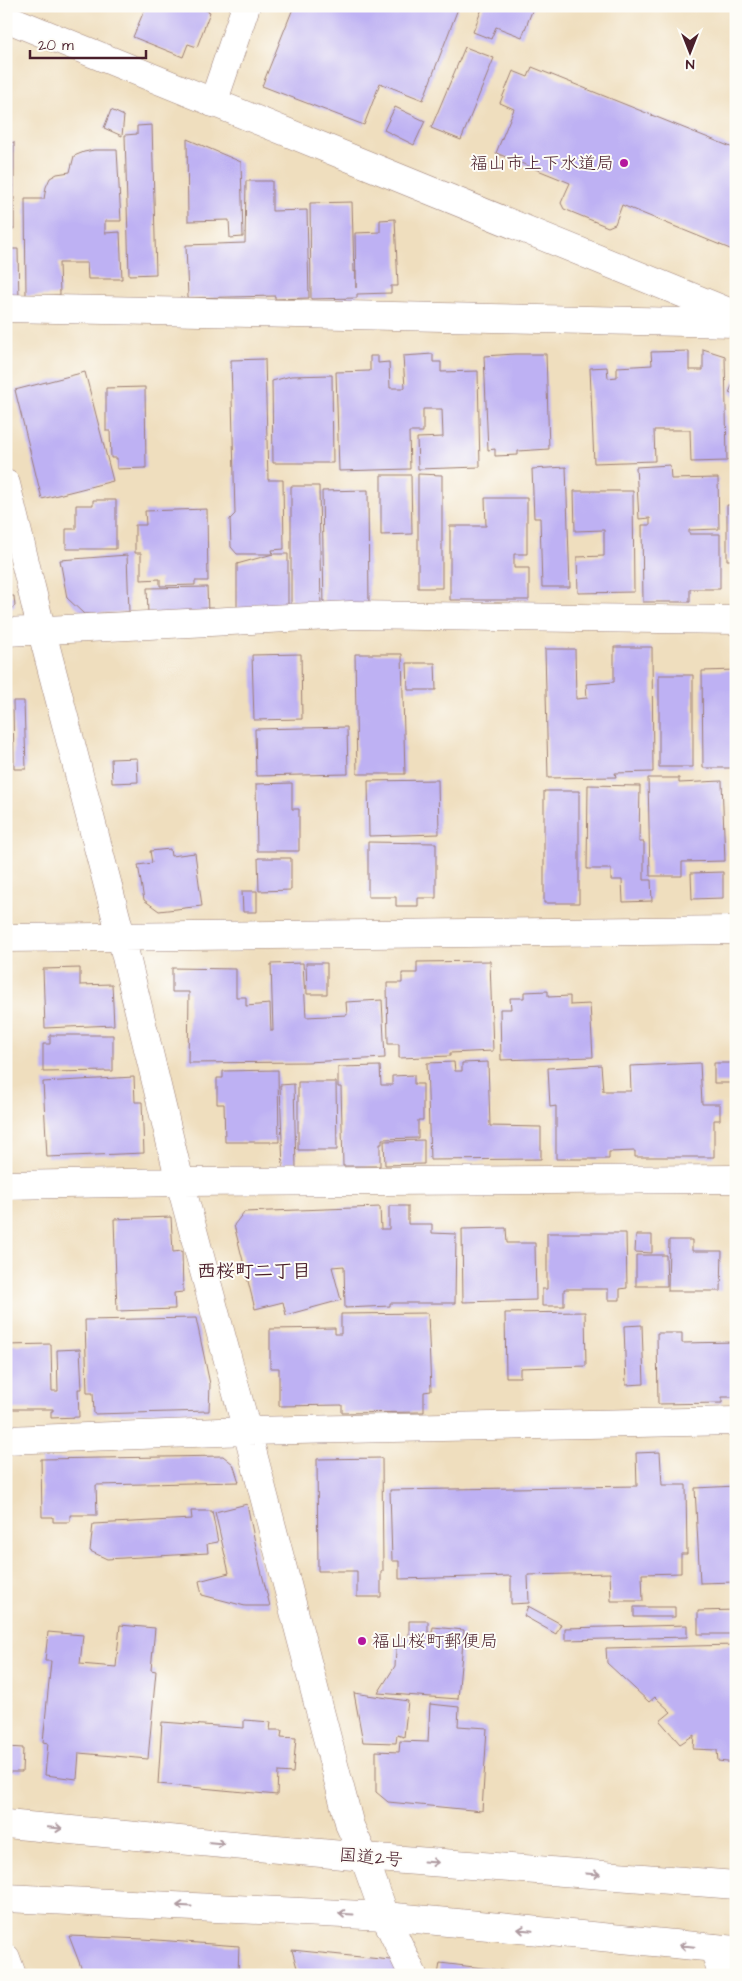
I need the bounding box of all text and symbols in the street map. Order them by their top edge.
scale bar [30,28,146,60]
north arrow [664,28,714,78]
text: 20 m [38,35,74,56]
text: N [685,54,694,74]
place label: 福山市上下水道局 [470,151,614,176]
marker: 福山市上下水道局 [618,157,630,169]
district label: 西桜町二丁目 [197,1258,311,1285]
place label: 福山桜町郵便局 [372,1629,498,1654]
marker: 福山桜町郵便局 [356,1635,368,1647]
one-way arrow [47,1823,63,1833]
one-way arrow [208,1838,224,1848]
street label: 国道2号 [338,1842,404,1873]
one-way arrow [423,1857,439,1866]
one-way arrow [585,1869,601,1879]
one-way arrow [176,1902,192,1911]
one-way arrow [338,1910,354,1919]
one-way arrow [518,1925,534,1935]
one-way arrow [679,1941,695,1951]

